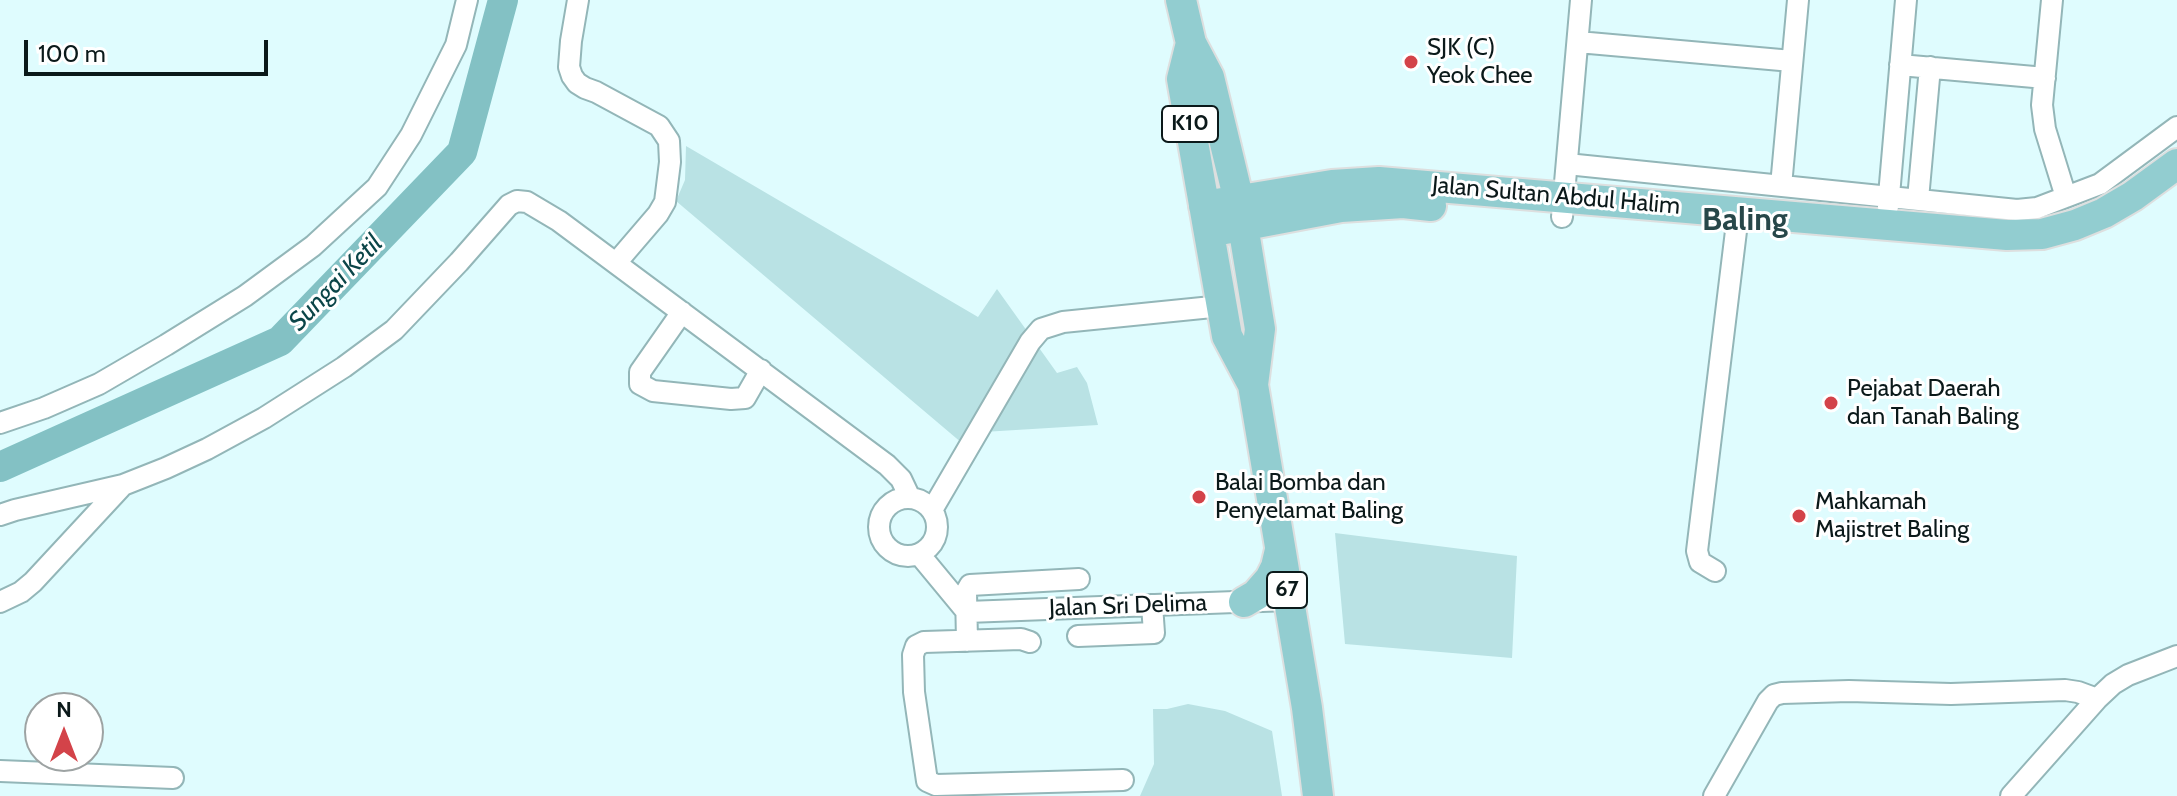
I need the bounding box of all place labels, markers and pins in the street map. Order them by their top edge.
place label: SJK (C) Yeok Chee [1427,34,1533,90]
marker: SJK (C) Yeok Chee [1402,53,1420,71]
place label: Pejabat Daerah dan Tanah Baling [1847,375,2019,431]
marker: Pejabat Daerah dan Tanah Baling [1822,394,1840,412]
place label: Balai Bomba dan Penyelamat Baling [1215,469,1403,525]
marker: Balai Bomba dan Penyelamat Baling [1190,488,1208,506]
place label: Mahkamah Majistret Baling [1815,488,1969,544]
marker: Mahkamah Majistret Baling [1790,507,1808,525]

